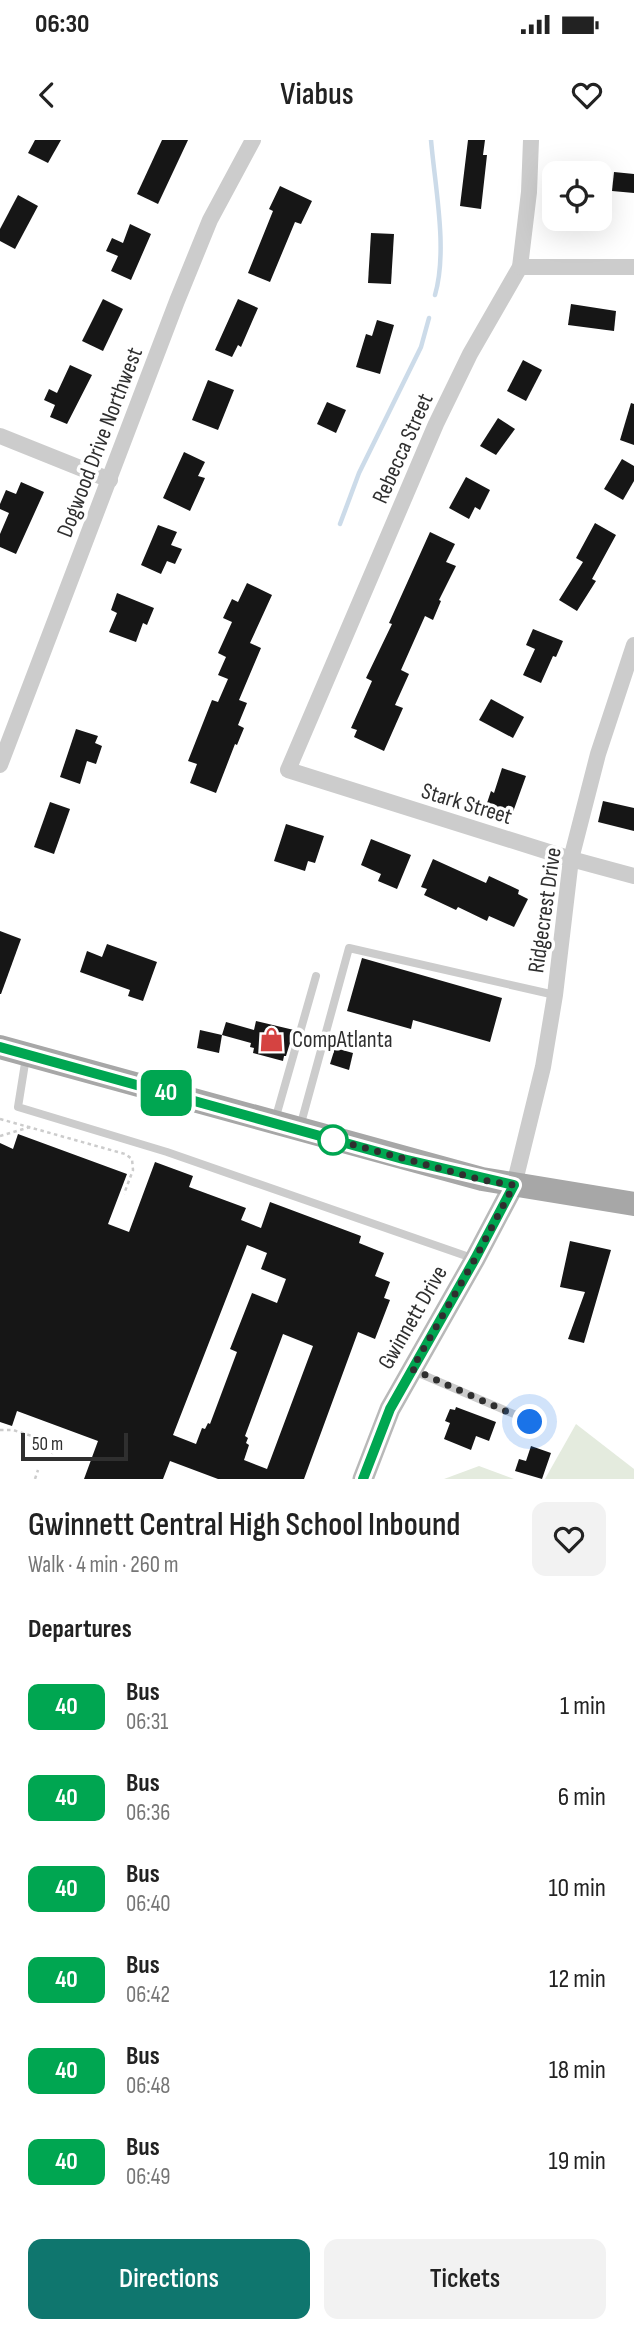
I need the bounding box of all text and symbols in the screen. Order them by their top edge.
text: 06:30 [35,9,89,40]
text: Viabus [280,75,354,114]
icon: back [28,76,66,114]
icon: heart [568,76,606,114]
map controls [542,161,612,231]
button: locate [542,161,612,231]
street label: Dogwood Drive Northwest [51,343,149,541]
street label: Rebecca Street [366,389,440,508]
street label: Stark Street [418,777,515,831]
street label: Ridgecrest Drive [522,846,568,975]
shop icon: CompAtlanta [258,1025,286,1053]
place label: CompAtlanta [292,1026,393,1054]
line badge: 40 [134,1070,198,1116]
text: 40 [155,1078,177,1107]
unlabelled marker [318,1125,348,1155]
street label: Gwinnett Drive [372,1261,454,1374]
your location [512,1404,547,1439]
scale bar [21,1430,128,1462]
text: 50 m [32,1433,63,1456]
button: heart [532,1502,606,1576]
text: Gwinnett Central High School Inbound [28,1505,460,1545]
text: Walk · 4 min · 260 m [28,1551,178,1579]
text: Departures [28,1614,132,1645]
text: Bus [126,1677,160,1708]
text: 1 min [560,1691,606,1722]
text: 40 [55,1692,78,1721]
text: 06:31 [126,1708,168,1736]
text: Bus [126,1768,160,1799]
text: 6 min [558,1782,606,1813]
text: 40 [55,1783,78,1812]
text: 06:36 [126,1799,170,1827]
text: Bus [126,1859,160,1890]
text: 10 min [549,1873,606,1904]
text: 40 [55,1874,78,1903]
text: 06:40 [126,1890,171,1918]
text: Bus [126,1950,160,1981]
text: 12 min [549,1964,606,1995]
text: 40 [55,1965,78,1994]
text: 06:42 [126,1981,170,2009]
text: Bus [126,2041,160,2072]
text: 18 min [549,2055,606,2086]
text: 40 [55,2056,78,2085]
text: 06:48 [126,2072,170,2100]
text: Bus [126,2132,160,2163]
text: 19 min [549,2146,606,2177]
text: 40 [55,2147,78,2176]
text: 06:49 [126,2163,171,2191]
button: Directions [28,2239,310,2319]
button: Tickets [324,2239,606,2319]

